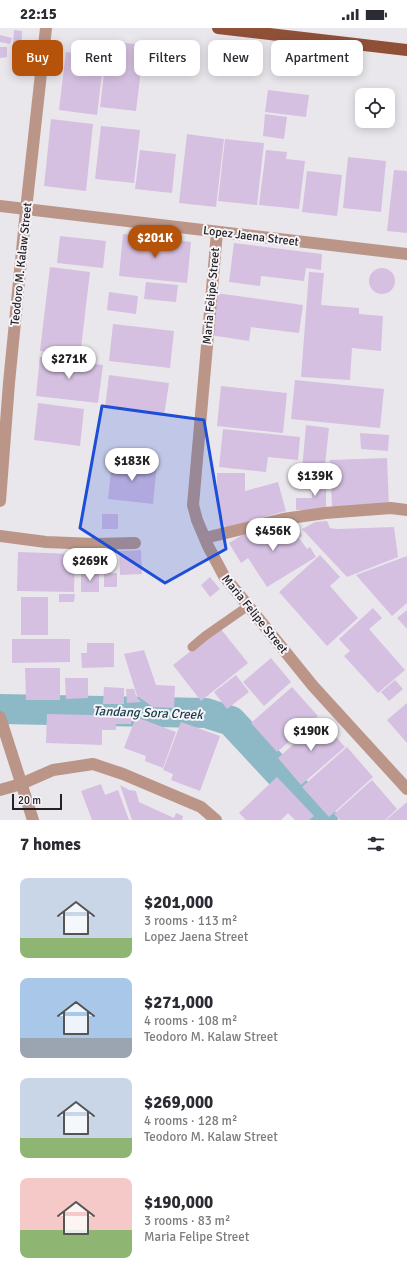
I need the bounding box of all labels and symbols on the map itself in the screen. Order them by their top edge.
street label: Teodoro M. Kalaw Street [8,202,35,326]
street label: Lopez Jaena Street [202,223,300,250]
pin: $201K [127,225,183,259]
street label: Maria Felipe Street [200,247,223,345]
pin: $271K [41,346,97,380]
pin: $183K [104,448,160,482]
pin: $139K [287,463,343,497]
pin: $456K [245,518,301,552]
pin: $269K [62,548,118,582]
street label: Maria Felipe Street [218,572,291,657]
water label: Tandang Sora Creek [93,703,204,723]
pin: $190K [283,718,339,752]
scale bar [12,792,62,811]

